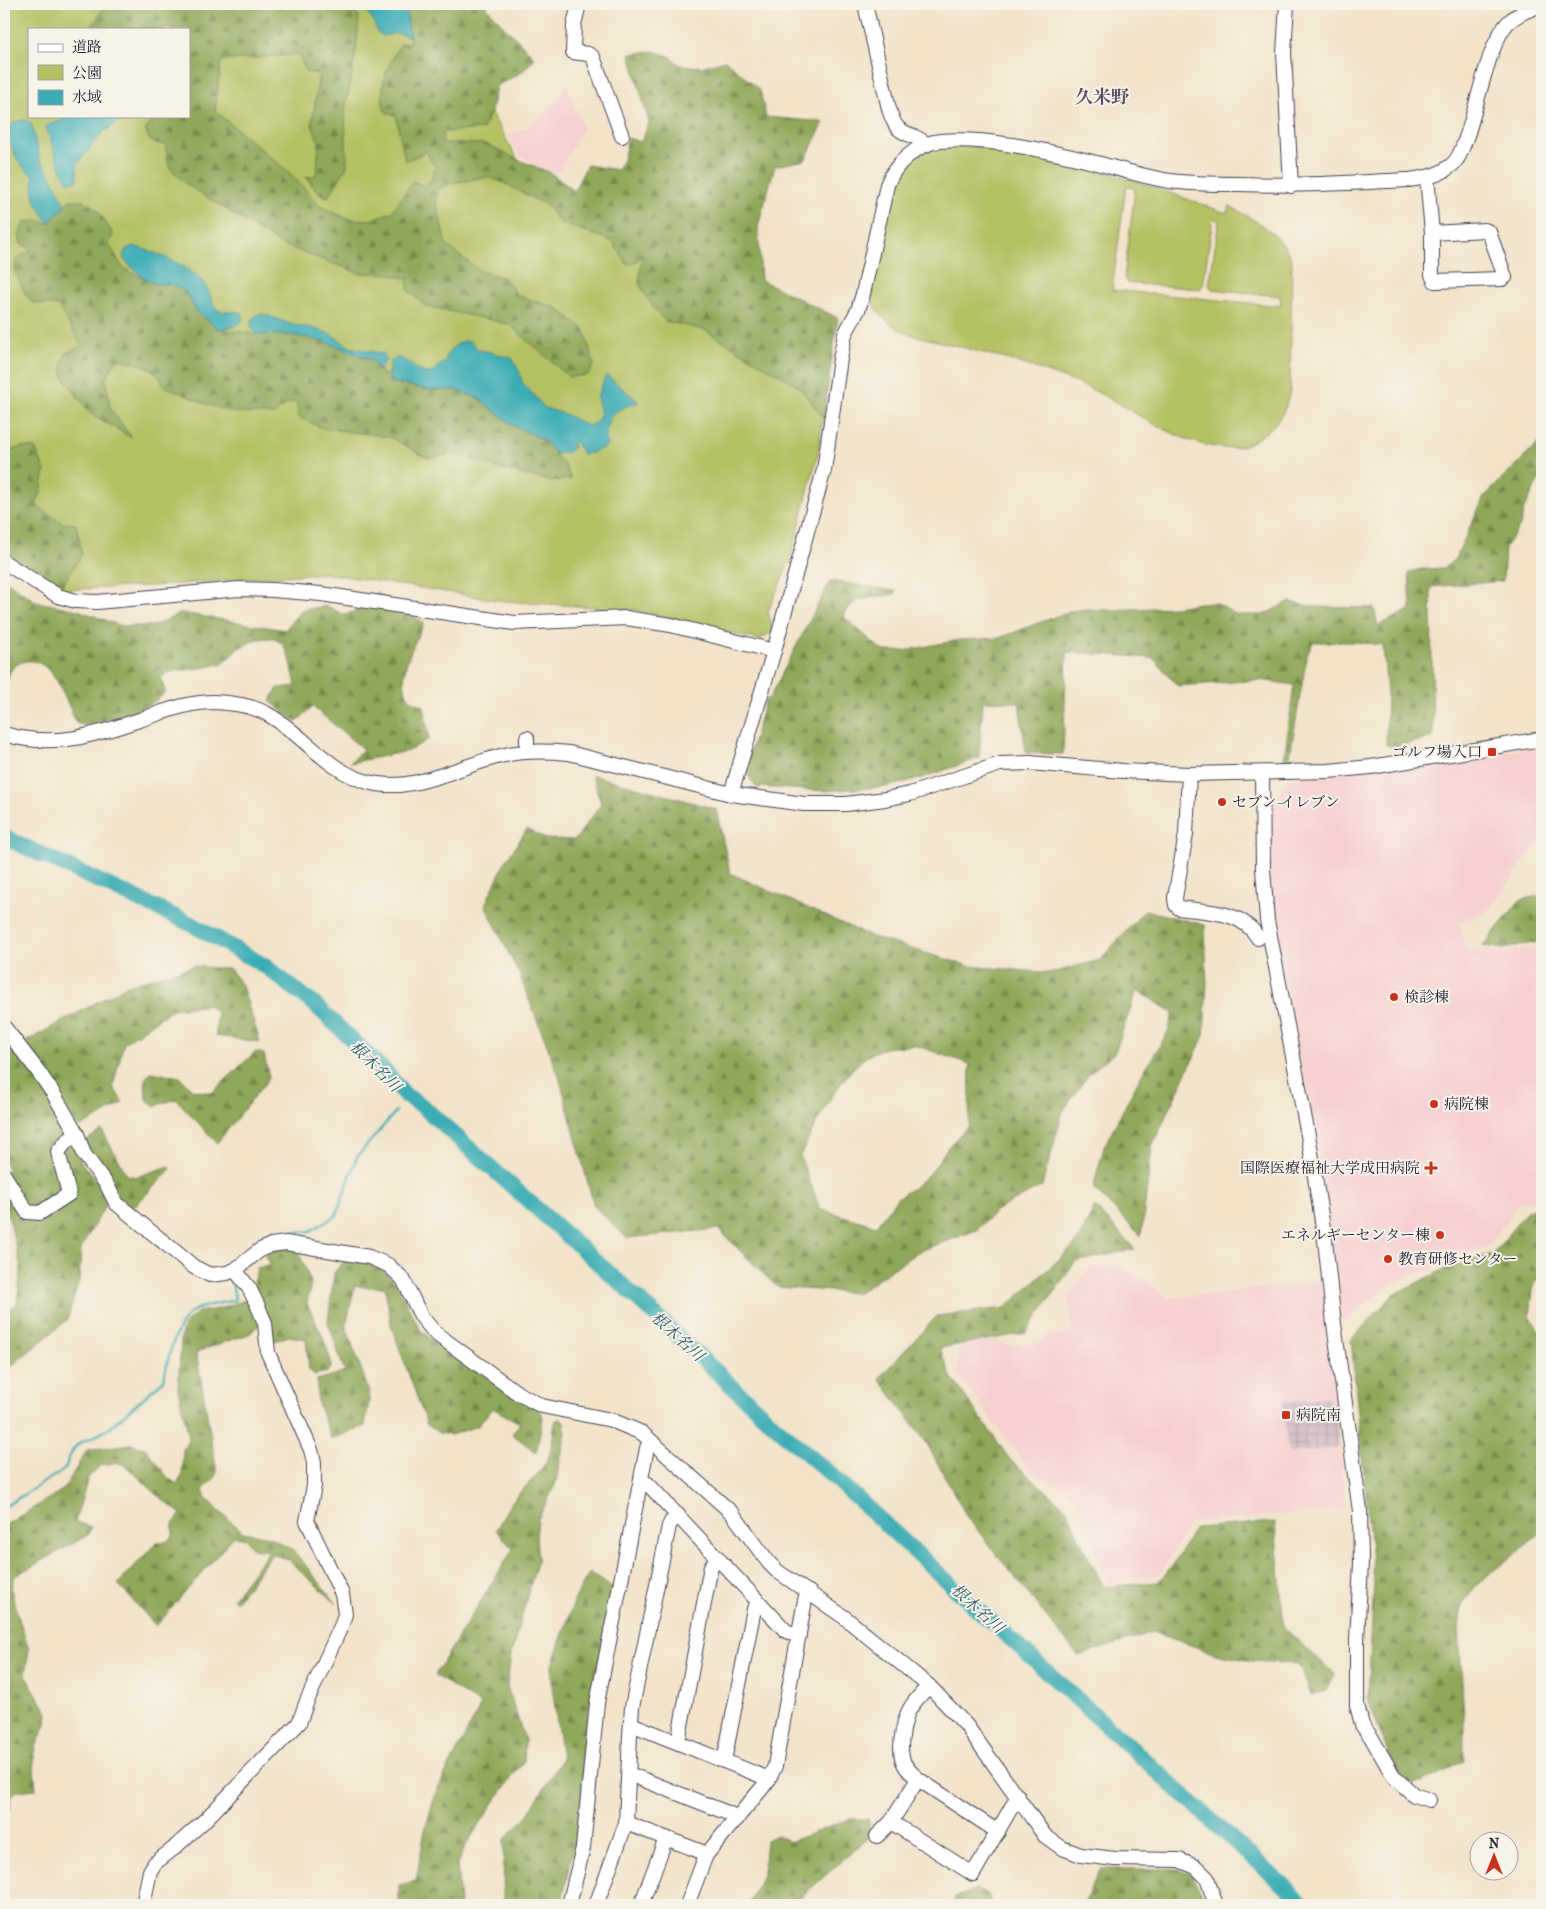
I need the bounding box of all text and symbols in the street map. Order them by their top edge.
legend [28,28,190,118]
text: 道路 [72,38,102,56]
text: 公園 [72,64,102,82]
district label: 久米野 [1075,87,1130,108]
text: 水域 [72,88,102,106]
place label: ゴルフ場入口 [1392,743,1482,761]
marker: ゴルフ場入口 [1486,746,1498,758]
place label: セブン-イレブン [1232,793,1340,811]
marker: セブン-イレブン [1216,796,1228,808]
place label: 検診棟 [1404,988,1449,1006]
marker: 検診棟 [1388,991,1400,1003]
water label: 根木名川 [346,1037,406,1097]
place label: 病院棟 [1444,1095,1489,1113]
marker: 病院棟 [1428,1098,1440,1110]
place label: 国際医療福祉大学成田病院 [1240,1159,1420,1177]
marker: 国際医療福祉大学成田病院 [1424,1161,1438,1175]
place label: エネルギーセンター棟 [1281,1226,1430,1244]
marker: エネルギーセンター棟 [1434,1229,1446,1241]
place label: 教育研修センター [1398,1250,1517,1268]
marker: 教育研修センター [1382,1253,1394,1265]
water label: 根木名川 [648,1308,709,1366]
place label: 病院南 [1296,1406,1341,1424]
marker: 病院南 [1280,1409,1292,1421]
water label: 根木名川 [948,1580,1009,1638]
north arrow [1468,1832,1518,1882]
text: N [1489,1835,1500,1852]

